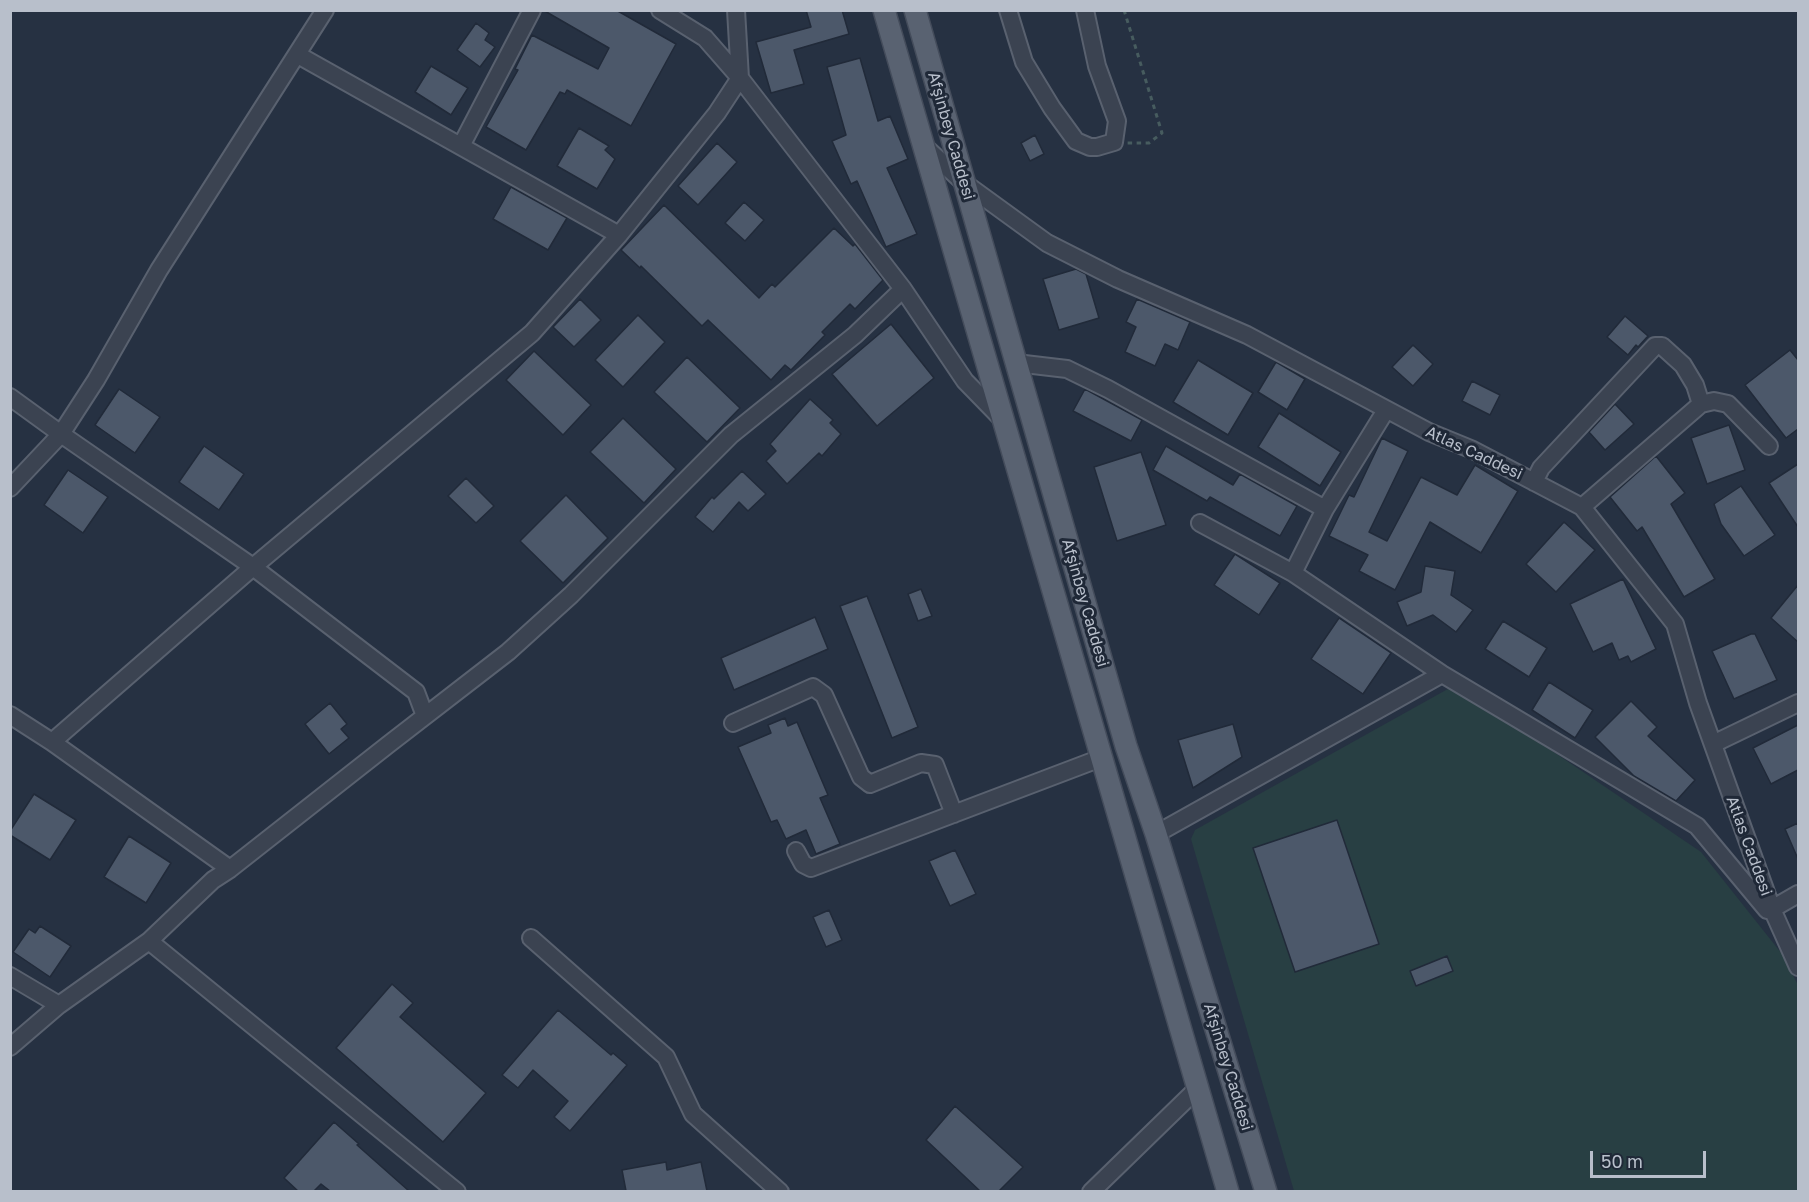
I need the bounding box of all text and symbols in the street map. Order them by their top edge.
street label: Afşinbey Caddesi [924,70,978,202]
street label: Atlas Caddesi [1422,422,1526,484]
street label: Afşinbey Caddesi [1058,537,1112,669]
street label: Atlas Caddesi [1722,793,1776,899]
street label: Afşinbey Caddesi [1199,1001,1257,1133]
scale bar [1593,1139,1708,1177]
text: 50 m [1601,1150,1643,1172]

